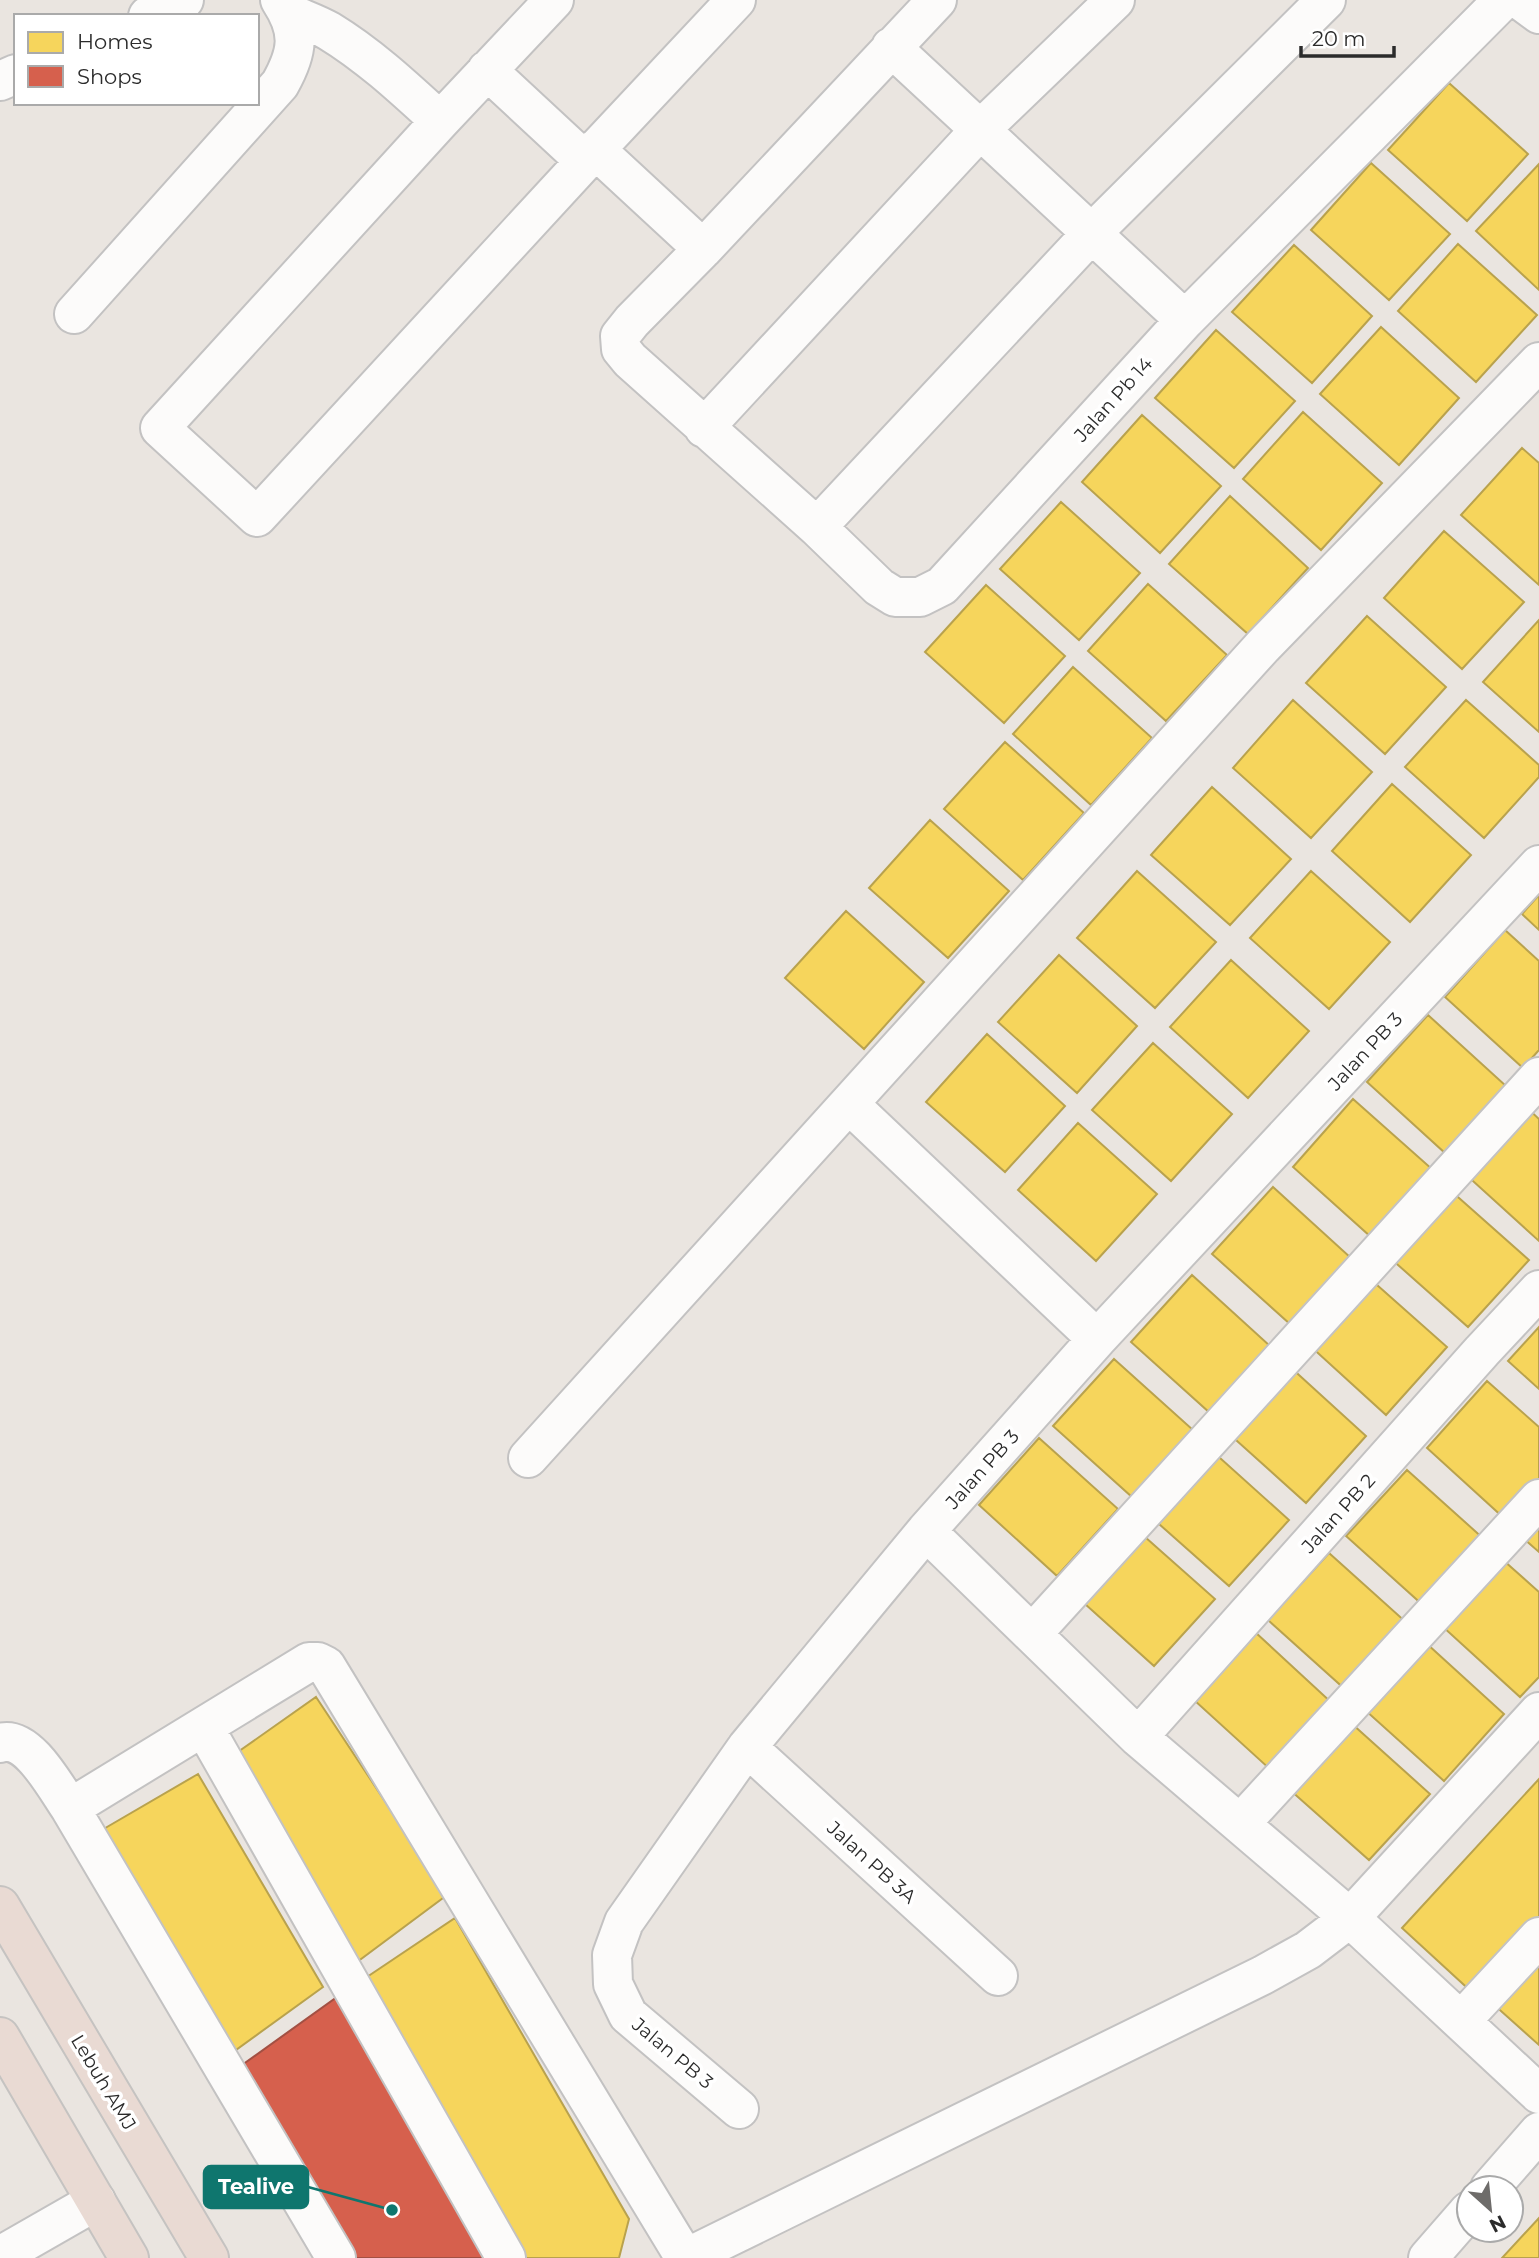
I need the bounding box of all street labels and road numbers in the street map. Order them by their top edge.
street label: Jalan Pb 14 [1069,352,1158,447]
street label: Jalan PB 3 [1323,1008,1407,1096]
street label: Jalan PB 3 [940,1425,1024,1514]
street label: Jalan PB 2 [1296,1469,1380,1558]
street label: Jalan PB 3A [822,1816,921,1909]
street label: Jalan PB 3 [627,2012,718,2094]
street label: Lebuh AMJ [66,2030,141,2134]

